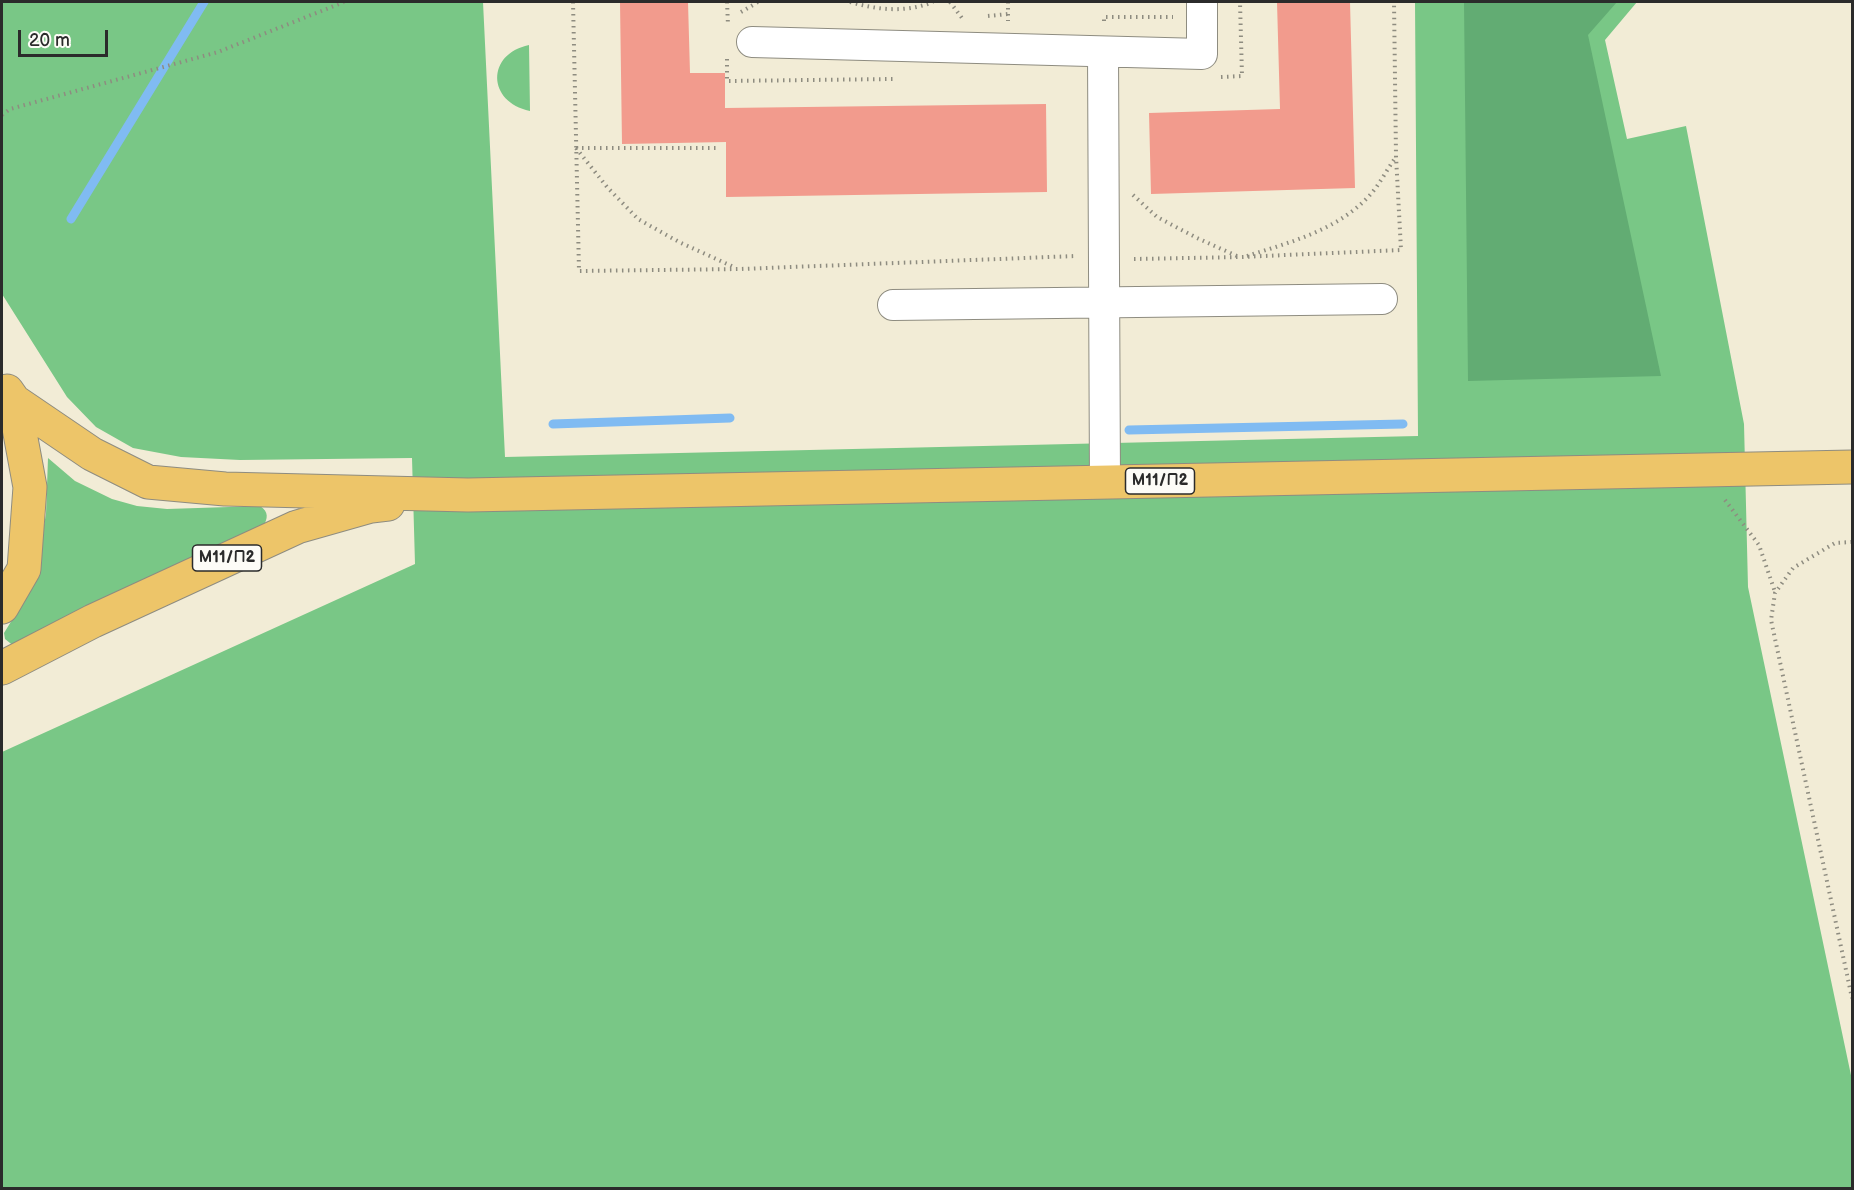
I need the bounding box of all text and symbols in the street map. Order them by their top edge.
scale bar [21,18,111,56]
text: 20 m [29,30,70,51]
road number: М11/П2 [1126,468,1194,494]
road number: М11/П2 [192,545,262,571]

